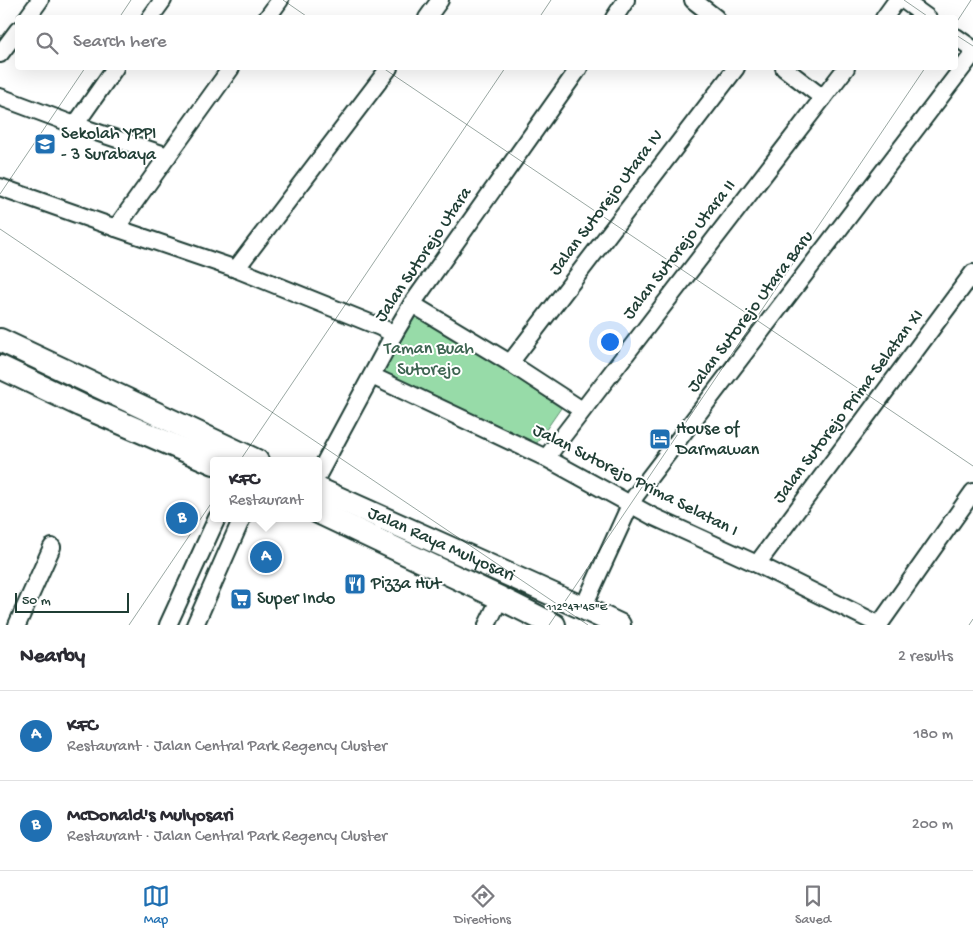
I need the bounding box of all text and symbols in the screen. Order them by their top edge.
search box [15,15,958,70]
icon: search [33,29,61,57]
text: Search here [73,31,167,54]
place label: Sekolah YPPI - 3 Surabaya [61,124,157,166]
street label: Jalan Sutorejo Utara IV [545,126,669,280]
school or university icon: Sekolah YPPI - 3 Surabaya [33,132,57,156]
street label: Jalan Sutorejo Utara II [619,176,741,324]
street label: Jalan Sutorejo Utara [371,183,478,327]
street label: Jalan Sutorejo Utara Baru [683,227,819,397]
street label: Jalan Sutorejo Prima Selatan XI [769,306,929,508]
your location [597,329,623,355]
park label: Taman Buah Sutorejo [383,339,474,381]
place label: House of Darmawan [675,419,760,461]
street label: Jalan Sutorejo Prima Selatan I [529,420,741,542]
hotel icon: House of Darmawan [648,427,672,451]
popup [210,457,322,522]
text: KFC [229,469,259,492]
text: Restaurant [229,492,303,511]
pin: B [166,499,198,537]
street label: Jalan Raya Mulyosari [364,502,518,586]
pin: A [250,538,282,576]
restaurant icon: Pizza Hut [343,572,367,596]
place label: Pizza Hut [370,574,443,595]
supermarket icon: Super Indo [229,587,253,611]
place label: Super Indo [257,589,335,610]
scale bar [15,590,129,613]
text: 50 m [22,593,51,610]
text: 112°47'45"E [546,601,608,615]
text: Nearby [20,645,85,670]
text: 2 results [898,648,953,667]
text: KFC [67,715,98,738]
text: A [31,726,41,745]
text: 180 m [914,726,953,745]
text: Restaurant · Jalan Central Park Regency Cluster [67,738,387,757]
text: McDonald's Mulyosari [67,805,234,828]
text: B [32,816,40,835]
text: 200 m [912,816,953,835]
text: Restaurant · Jalan Central Park Regency Cluster [67,828,387,847]
tab: Map [142,882,170,929]
tab: Directions [454,882,511,929]
tab: Saved [795,882,831,929]

